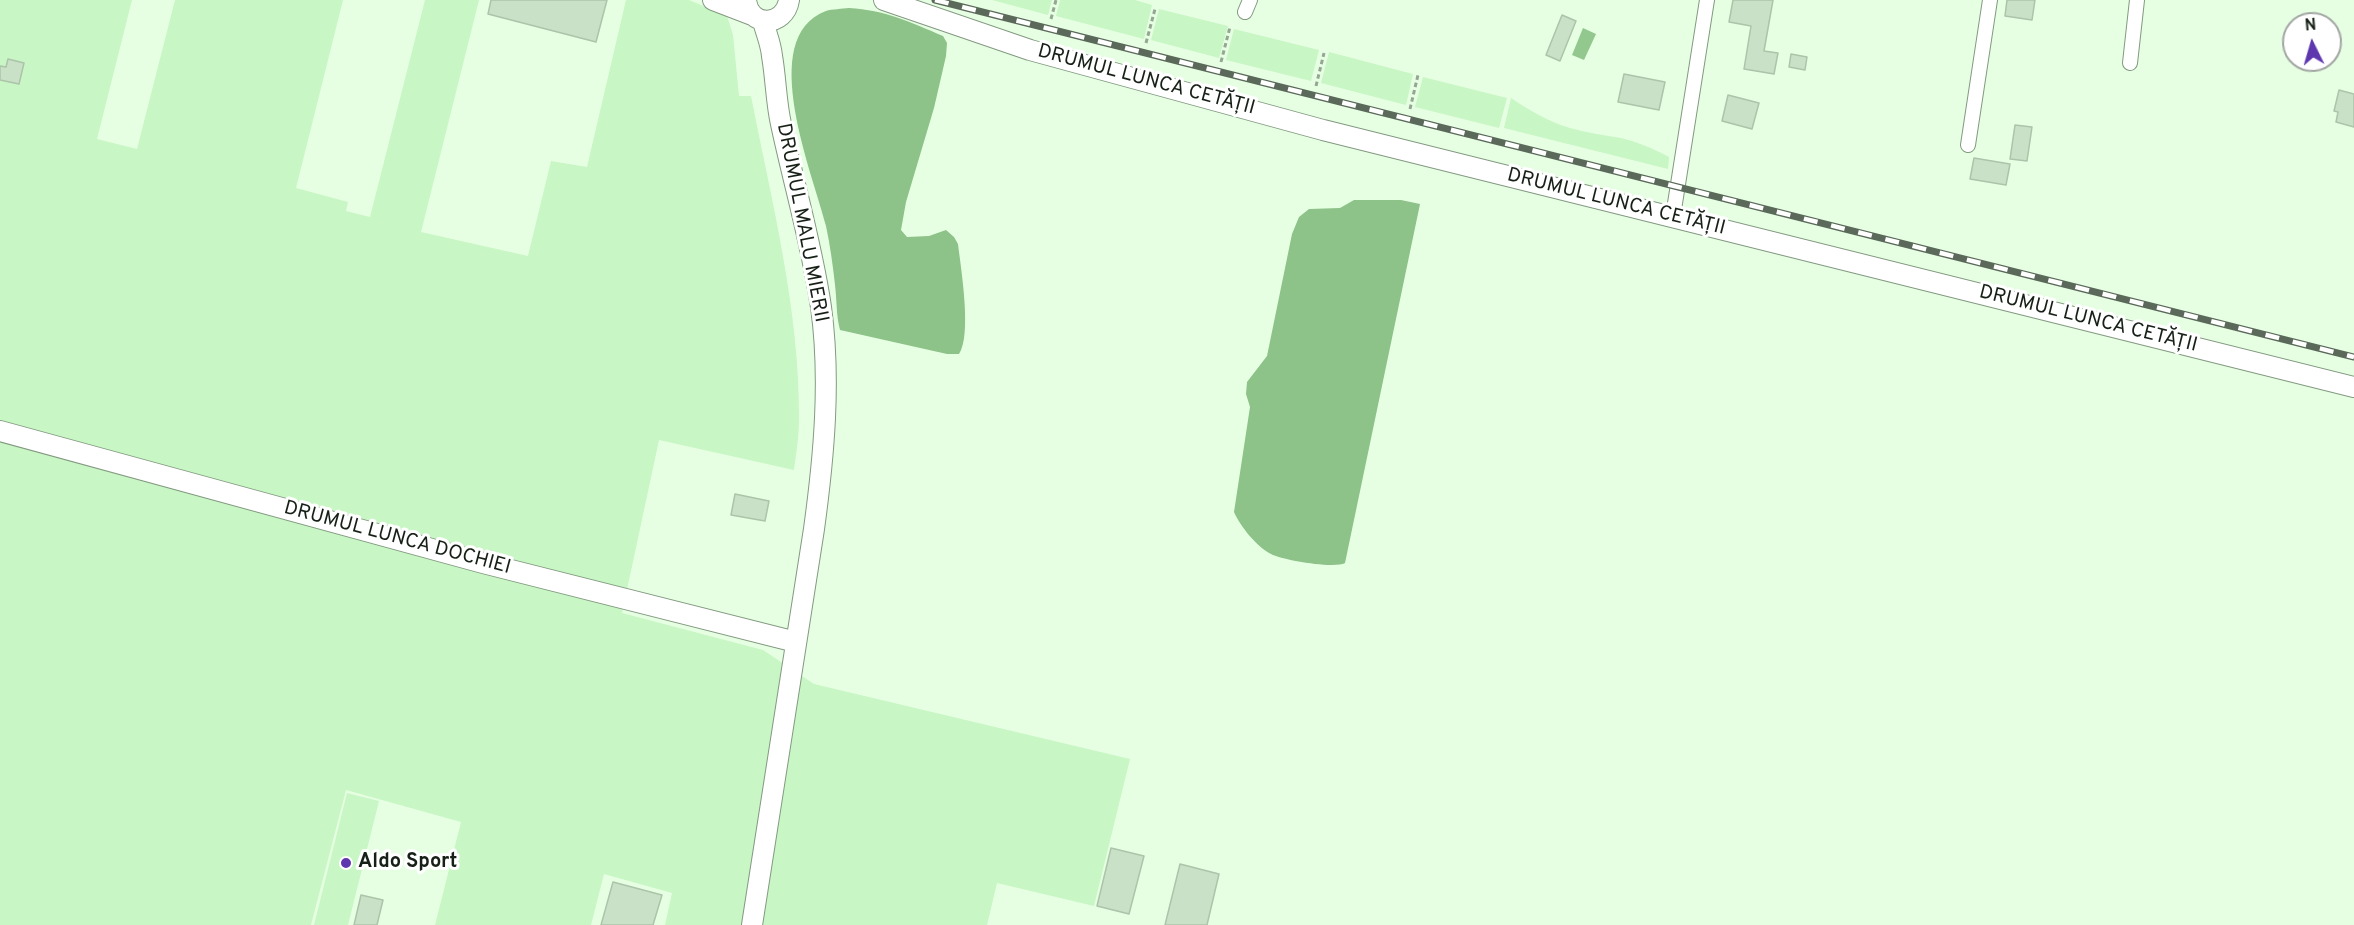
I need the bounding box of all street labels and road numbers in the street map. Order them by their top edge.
street label: DRUMUL LUNCA CETĂȚII [1035,40,1257,122]
street label: DRUMUL MALU MIERII [770,121,832,325]
street label: DRUMUL LUNCA CETĂȚII [1504,164,1728,242]
street label: DRUMUL LUNCA CETĂȚII [1976,281,2200,359]
street label: DRUMUL LUNCA DOCHIEI [281,497,513,581]

